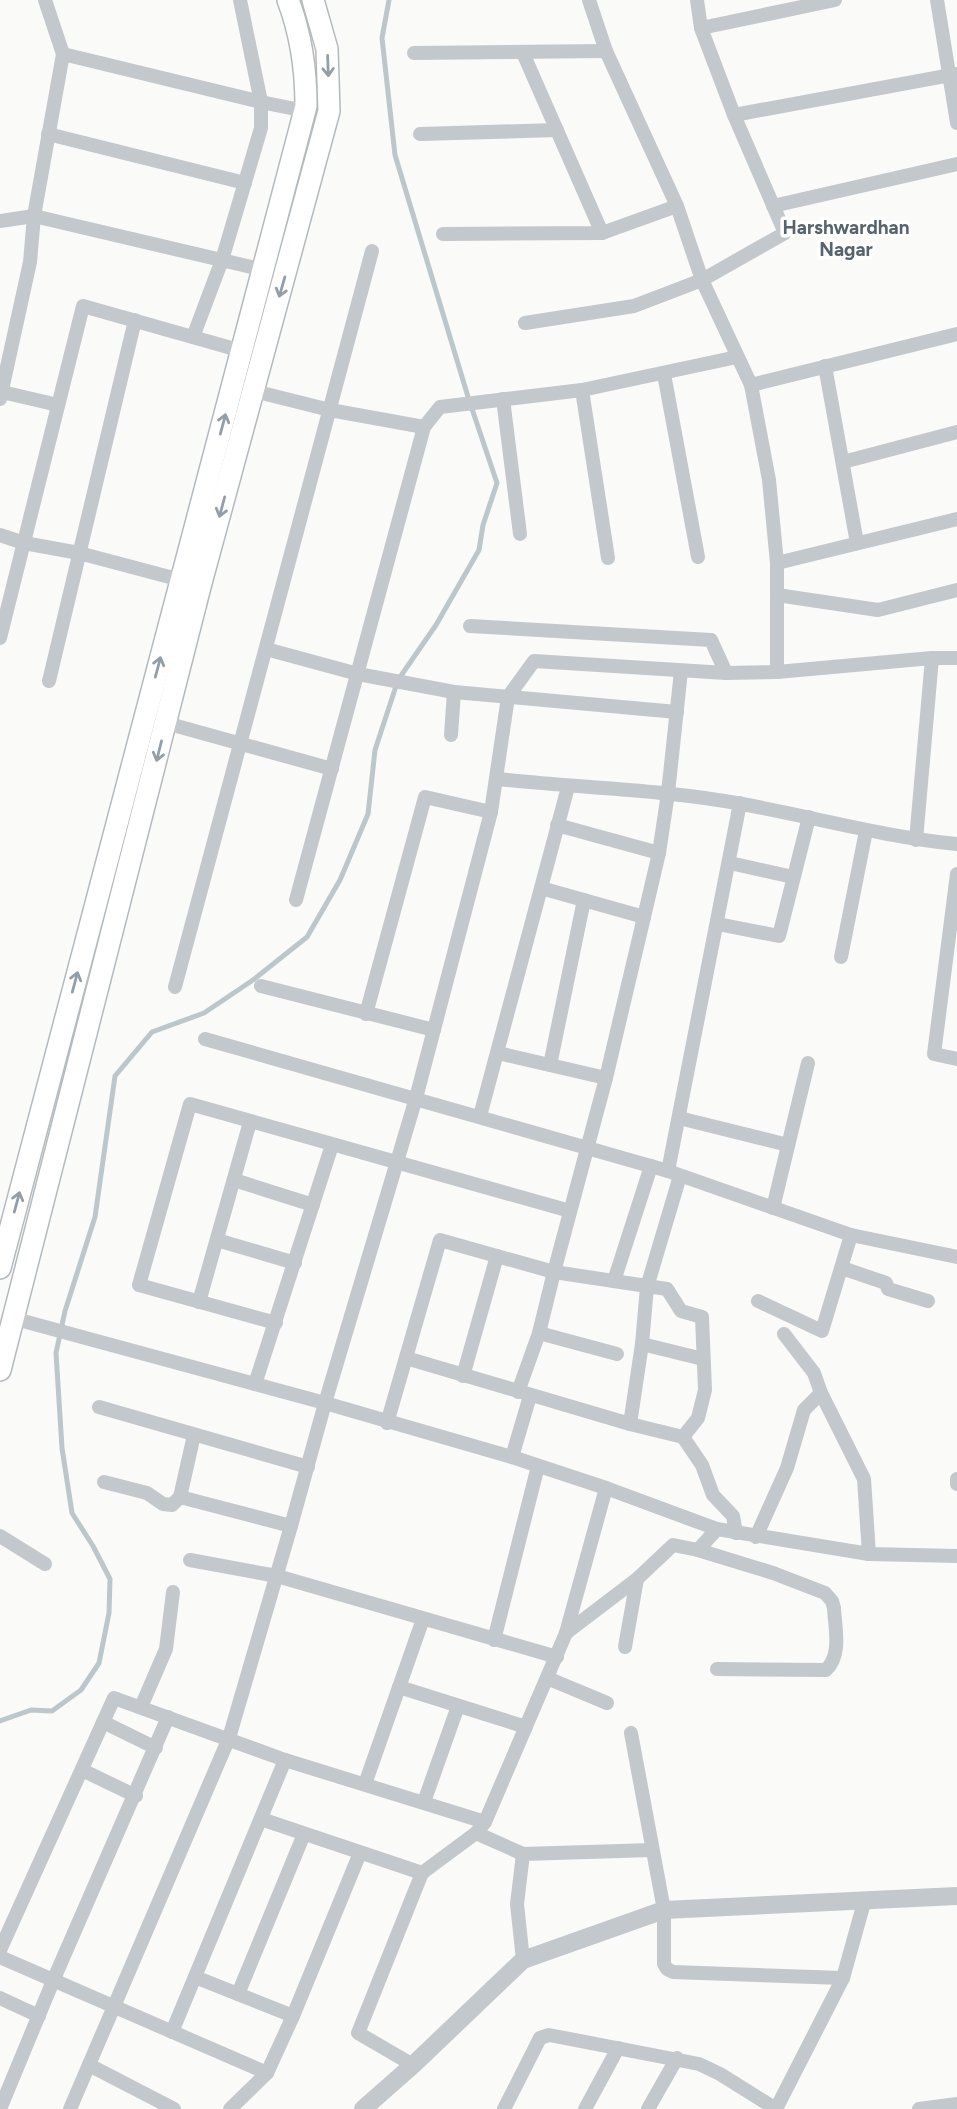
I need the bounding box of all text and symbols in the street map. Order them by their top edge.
one-way arrow [321,54,335,77]
district label: Harshwardhan Nagar [783,216,909,261]
one-way arrow [275,276,288,298]
one-way arrow [217,413,230,435]
one-way arrow [215,495,228,518]
one-way arrow [152,657,165,679]
one-way arrow [152,739,165,762]
one-way arrow [69,971,82,994]
one-way arrow [11,1191,24,1214]

